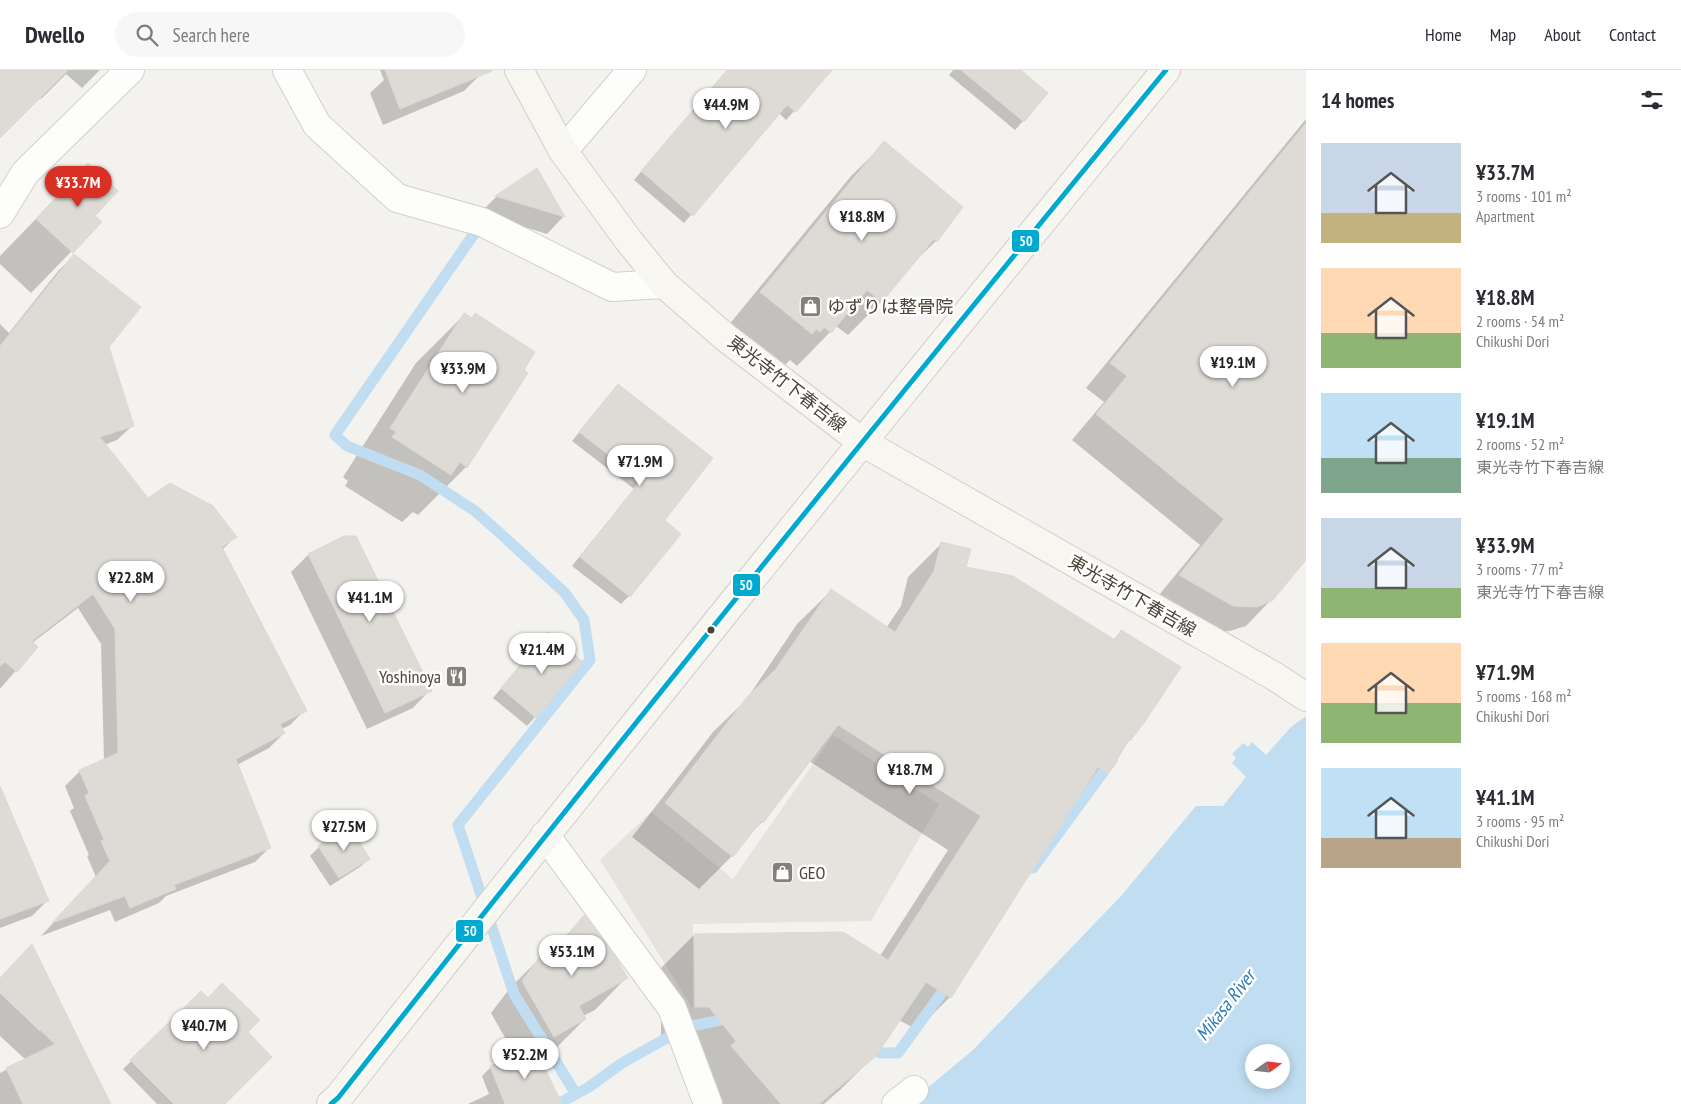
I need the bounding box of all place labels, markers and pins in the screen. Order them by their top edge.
pin: ¥44.9M [685,88,767,130]
pin: ¥33.7M [37,166,119,208]
pin: ¥18.8M [821,200,903,242]
shop icon: ゆずりは整骨院 [799,295,823,319]
place label: ゆずりは整骨院 [827,295,953,318]
pin: ¥19.1M [1192,346,1274,388]
pin: ¥33.9M [422,352,504,394]
pin: ¥71.9M [599,444,681,487]
pin: ¥22.8M [90,560,172,603]
pin: ¥41.1M [329,580,411,623]
unlabelled marker [706,625,716,635]
pin: ¥21.4M [501,632,583,675]
place label: Yoshinoya [379,665,441,688]
restaurant icon: Yoshinoya [445,665,469,689]
pin: ¥18.7M [869,752,951,795]
pin: ¥27.5M [303,810,385,852]
shop icon: GEO [771,861,795,885]
place label: GEO [799,861,826,884]
pin: ¥53.1M [531,934,613,977]
pin: ¥40.7M [163,1008,245,1051]
pin: ¥52.2M [484,1038,566,1080]

